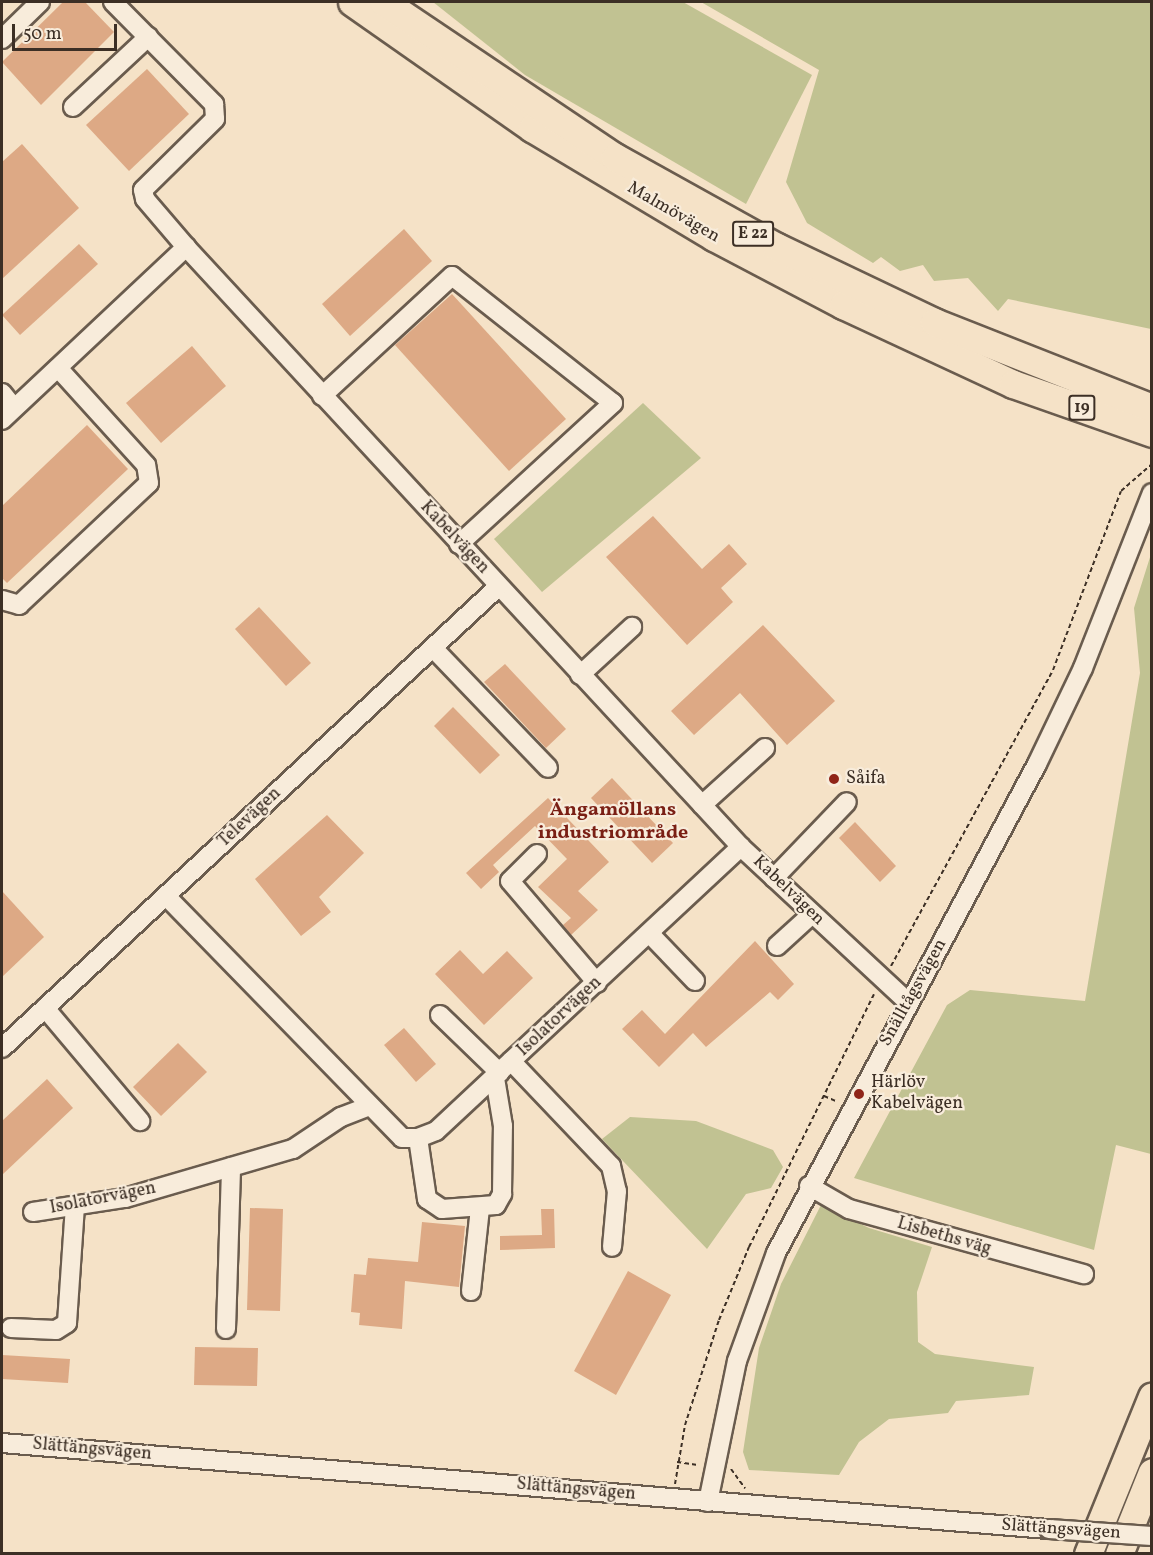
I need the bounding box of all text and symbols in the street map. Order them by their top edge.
scale bar [15,12,120,50]
text: 50 m [23,22,62,47]
street label: Malmövägen [623,178,723,248]
road number: E 22 [732,221,774,247]
road number: 19 [1067,395,1097,421]
street label: Kabelvägen [415,497,493,579]
place label: Såifa [846,768,885,790]
marker: Såifa [827,772,841,786]
street label: Televägen [214,783,286,853]
district label: Ängamöllans industriområde [538,798,688,845]
street label: Kabelvägen [747,851,829,931]
street label: Snälltågsvägen [876,936,952,1050]
street label: Isolatorvägen [513,972,607,1062]
place label: Härlöv Kabelvägen [871,1073,963,1116]
marker: Härlöv Kabelvägen [852,1087,866,1101]
street label: Isolatorvägen [48,1178,158,1220]
street label: Lisbeths väg [894,1213,994,1261]
street label: Slättängsvägen [31,1434,153,1466]
street label: Slättängsvägen [515,1474,637,1506]
street label: Slättängsvägen [1001,1515,1121,1545]

